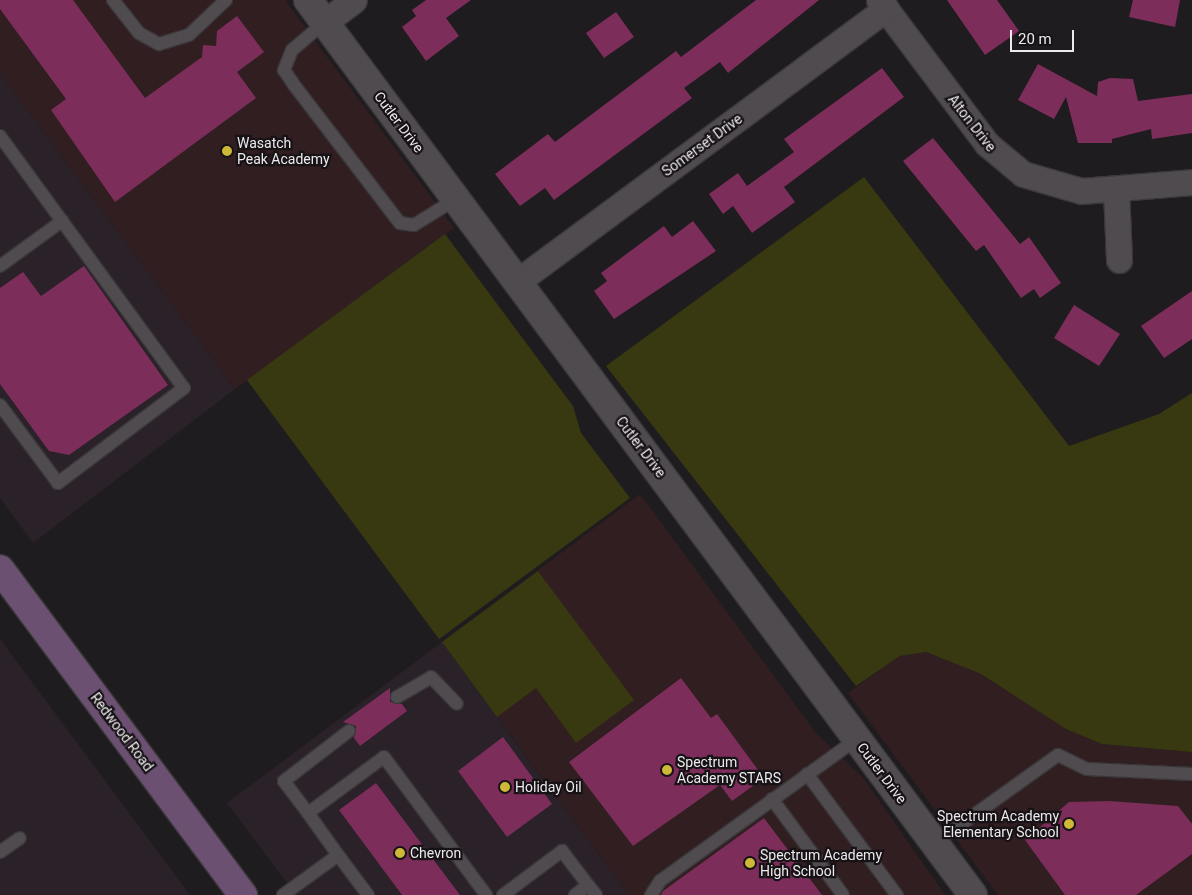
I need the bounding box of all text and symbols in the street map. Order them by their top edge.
scale bar [1012,20,1076,52]
text: 20 m [1018,30,1052,48]
street label: Cutler Drive [371,88,427,156]
street label: Alton Drive [945,91,999,155]
street label: Somerset Drive [659,110,745,180]
place label: Wasatch Peak Academy [237,135,330,168]
marker: Wasatch Peak Academy [221,145,233,157]
street label: Cutler Drive [613,413,669,481]
street label: Redwood Road [87,689,157,775]
street label: Cutler Drive [854,739,910,807]
place label: Spectrum Academy STARS [677,754,781,786]
marker: Spectrum Academy STARS [661,764,673,776]
place label: Holiday Oil [515,779,582,795]
marker: Holiday Oil [499,781,511,793]
place label: Spectrum Academy Elementary School [937,808,1059,840]
marker: Spectrum Academy Elementary School [1063,818,1075,830]
place label: Chevron [410,845,461,861]
marker: Chevron [394,847,406,859]
place label: Spectrum Academy High School [760,847,882,880]
marker: Spectrum Academy High School [744,857,756,869]

